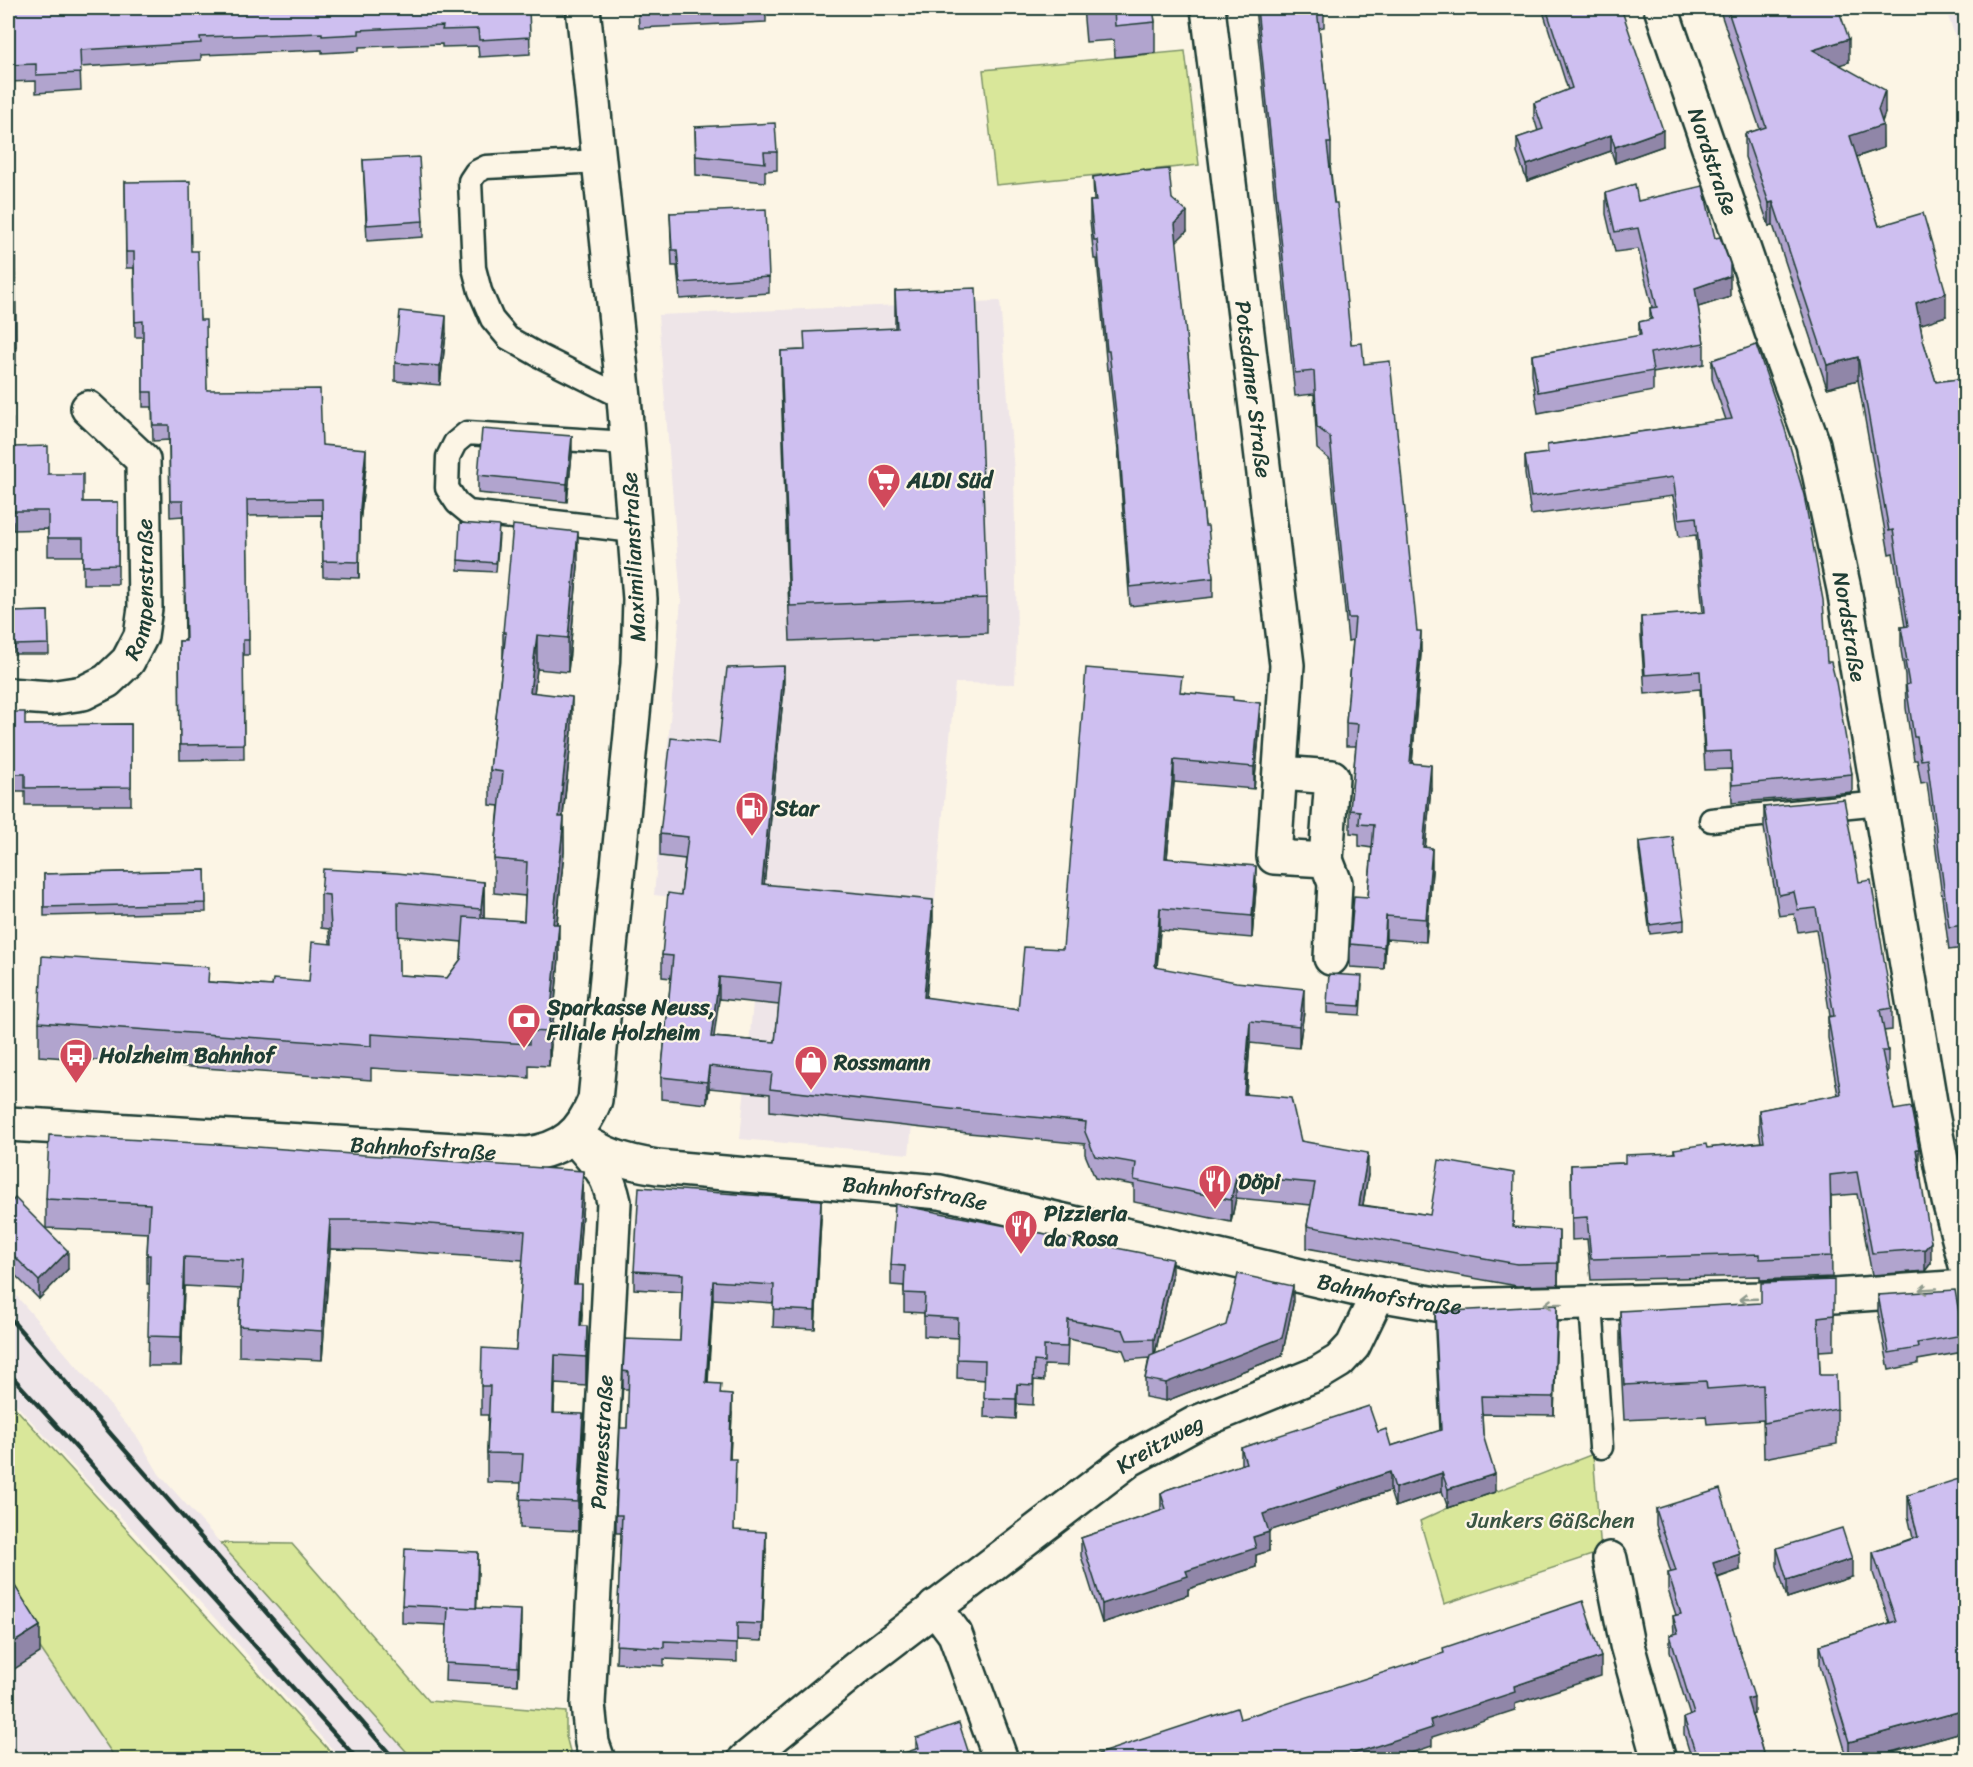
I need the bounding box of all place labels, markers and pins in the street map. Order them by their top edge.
place label: ALDI Süd [906,461,995,500]
supermarket icon: ALDI Süd [866,462,902,509]
place label: Star [774,789,820,828]
fuel station icon: Star [734,790,770,837]
place label: Sparkasse Neuss, Filiale Holzheim [546,988,715,1052]
bank icon: Sparkasse Neuss, Filiale Holzheim [506,1002,542,1049]
place label: Holzheim Bahnhof [98,1036,278,1075]
bus stop icon: Holzheim Bahnhof [58,1037,94,1084]
place label: Rossmann [833,1043,931,1082]
shop icon: Rossmann [793,1044,829,1091]
place label: Döpi [1238,1162,1282,1201]
restaurant icon: Döpi [1197,1163,1233,1210]
place label: Pizzieria da Rosa [1044,1194,1128,1258]
restaurant icon: Pizzieria da Rosa [1003,1208,1039,1255]

